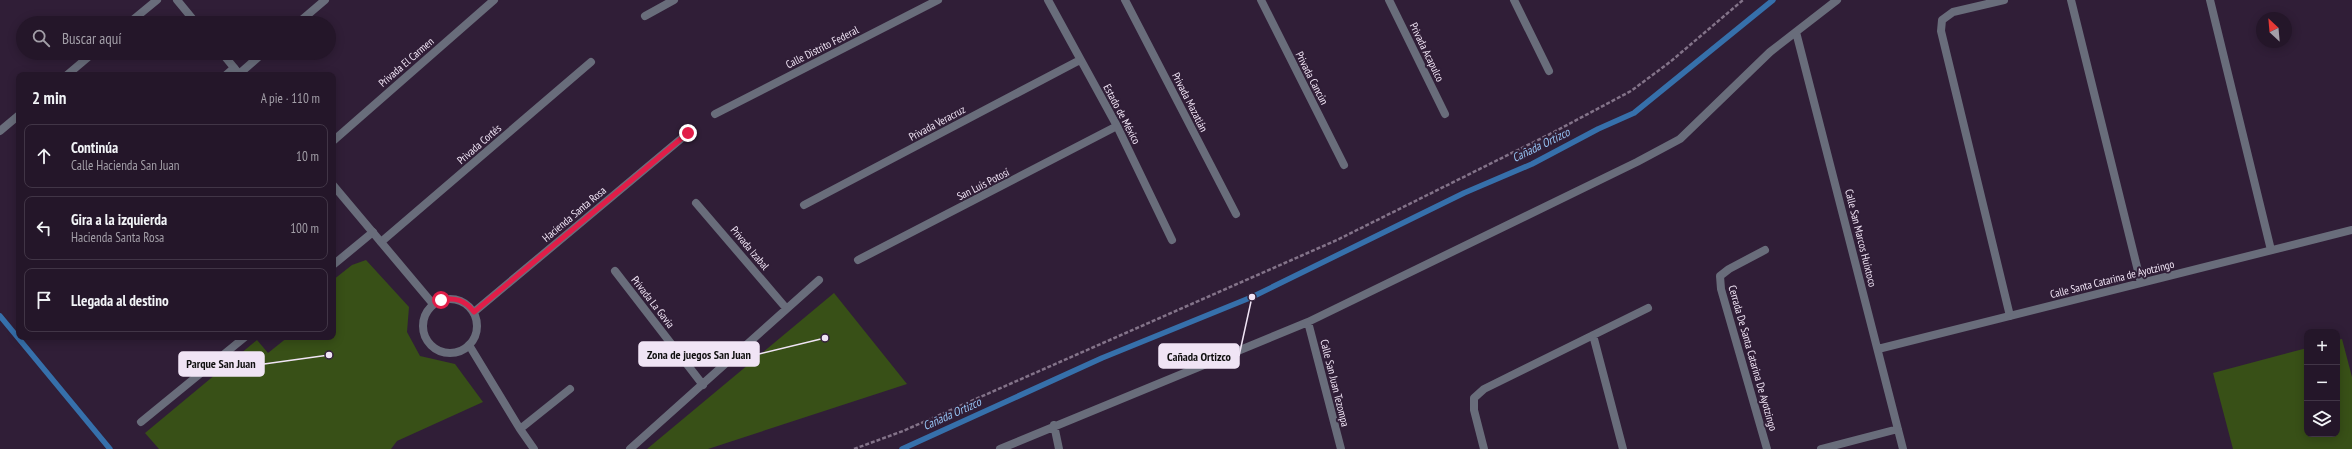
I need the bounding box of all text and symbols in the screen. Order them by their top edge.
north arrow [2256,12,2292,48]
search box [16,16,336,60]
street label: Privada Acapulco [1407,20,1447,84]
street label: Calle Distrito Federal [783,22,861,71]
icon: search [30,27,52,49]
text: Buscar aquí [62,29,122,48]
street label: Privada El Carmen [375,34,437,90]
street label: Privada Cancún [1293,49,1331,107]
street label: Privada Mazatlán [1169,70,1211,134]
street label: Estado de México [1100,82,1144,147]
text: 2 min [32,87,66,109]
text: A pie · 110 m [261,90,320,107]
street label: Privada Veracruz [906,102,968,144]
street label: Privada Cortés [454,121,504,167]
route end [679,124,697,142]
water label: Cañada Ortizco [1510,124,1573,165]
text: Continúa [71,138,118,157]
icon: ahead [33,145,55,167]
text: 10 m [296,148,319,165]
text: Calle Hacienda San Juan [71,157,179,174]
street label: San Luis Potosí [954,165,1012,203]
street label: Hacienda Santa Rosa [539,183,609,245]
street label: Calle San Marcos Huixtoco [1842,188,1880,289]
text: Gira a la izquierda [71,210,167,229]
icon: left [33,217,55,239]
text: 100 m [290,220,319,237]
street label: Privada Izabal [728,223,773,273]
text: Hacienda Santa Rosa [71,229,164,246]
street label: Calle Santa Catarina de Ayotzingo [2048,257,2176,301]
street label: Privada La Gavia [628,273,678,331]
street label: Cerrada De Santa Catarina De Ayotzingo [1725,283,1781,433]
icon: arrive [33,289,55,311]
text: Llegada al destino [71,291,169,310]
route start [432,291,450,309]
map controls [2304,329,2340,437]
button: + [2304,329,2340,365]
street label: Calle San Juan Tezompa [1317,338,1353,428]
callout: Zona de juegos San Juan [639,342,759,366]
callout: Cañada Ortizco [1159,344,1239,368]
text: Zona de juegos San Juan [647,347,751,362]
text: Cañada Ortizco [1167,349,1232,364]
callout: Parque San Juan [179,352,264,376]
text: Parque San Juan [186,356,256,371]
button: − [2304,365,2340,401]
water label: Cañada Ortizco [920,394,984,433]
button: layers [2304,401,2340,437]

